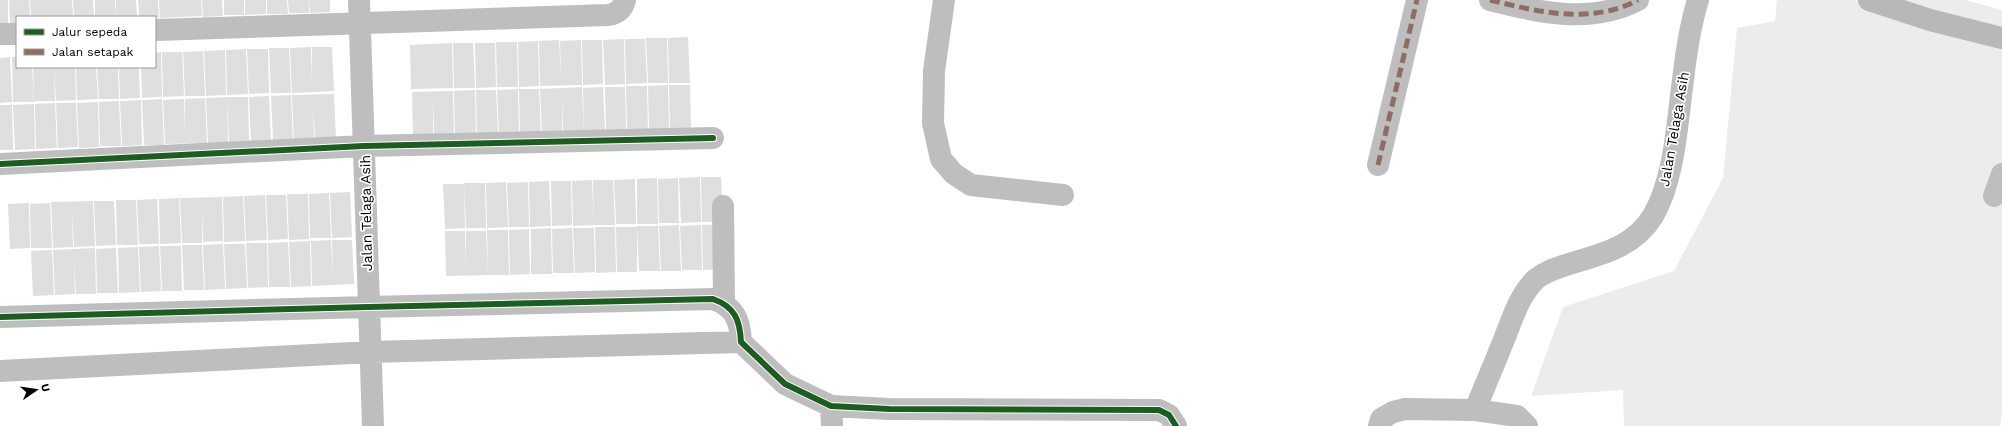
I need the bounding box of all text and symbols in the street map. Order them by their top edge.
legend [16,16,156,68]
text: Jalur sepeda [52,25,127,39]
text: Jalan setapak [52,45,134,59]
street label: Jalan Telaga Asih [1656,70,1692,188]
street label: Jalan Telaga Asih [357,155,375,271]
north arrow [16,370,56,410]
text: U [38,383,53,393]

